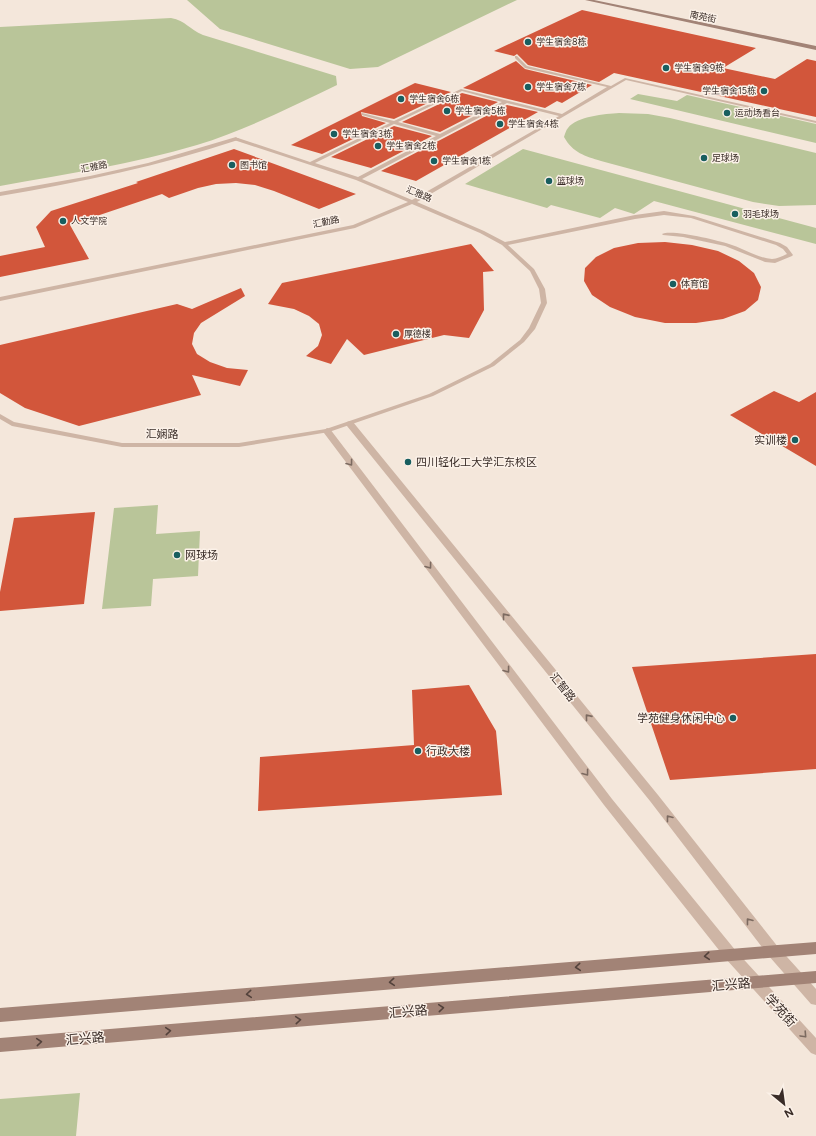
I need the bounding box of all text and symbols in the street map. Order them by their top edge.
street label: 南苑街 [689,8,717,25]
place label: 学生宿舍8栋 [536,36,587,47]
marker: 学生宿舍8栋 [523,37,533,47]
place label: 学生宿舍9栋 [674,62,724,73]
marker: 学生宿舍9栋 [661,63,671,73]
place label: 学生宿舍7栋 [536,81,586,92]
marker: 学生宿舍7栋 [523,82,533,92]
place label: 学生宿舍15栋 [702,85,756,96]
marker: 学生宿舍15栋 [759,86,769,96]
place label: 学生宿舍6栋 [409,93,459,104]
marker: 学生宿舍6栋 [396,94,406,104]
place label: 学生宿舍5栋 [455,105,505,116]
marker: 学生宿舍5栋 [442,106,452,116]
place label: 运动场看台 [735,107,780,118]
marker: 运动场看台 [722,108,732,118]
place label: 学生宿舍4栋 [508,118,559,129]
marker: 学生宿舍4栋 [495,119,505,129]
place label: 学生宿舍3栋 [342,128,392,139]
marker: 学生宿舍3栋 [329,129,339,139]
place label: 学生宿舍2栋 [386,140,436,151]
marker: 学生宿舍2栋 [373,141,383,151]
place label: 足球场 [712,152,739,163]
marker: 足球场 [699,153,709,163]
place label: 学生宿舍1栋 [442,155,491,166]
marker: 学生宿舍1栋 [429,156,439,166]
street label: 汇雅路 [80,159,108,174]
place label: 图书馆 [240,159,267,170]
marker: 图书馆 [227,160,237,170]
place label: 篮球场 [557,175,584,186]
marker: 篮球场 [544,176,554,186]
street label: 汇雅路 [405,183,434,204]
place label: 羽毛球场 [743,208,779,219]
marker: 羽毛球场 [730,209,740,219]
street label: 汇勤路 [312,213,340,230]
place label: 人文学院 [71,215,107,226]
marker: 人文学院 [58,216,68,226]
place label: 体育馆 [681,278,708,289]
marker: 体育馆 [668,279,678,289]
place label: 厚德楼 [404,328,431,339]
marker: 厚德楼 [391,329,401,339]
street label: 汇娴路 [146,428,179,441]
place label: 实训楼 [754,434,787,447]
marker: 实训楼 [790,435,800,445]
place label: 四川轻化工大学汇东校区 [416,456,537,469]
marker: 四川轻化工大学汇东校区 [403,457,413,467]
one-way arrow [345,458,352,465]
place label: 网球场 [185,549,218,562]
marker: 网球场 [172,550,182,560]
one-way arrow [424,562,432,569]
one-way arrow [503,613,510,621]
one-way arrow [503,665,510,672]
street label: 汇智路 [547,670,578,704]
place label: 学苑健身休闲中心 [637,712,725,725]
marker: 学苑健身休闲中心 [728,713,738,723]
one-way arrow [585,714,592,721]
place label: 行政大楼 [426,745,470,758]
marker: 行政大楼 [413,746,423,756]
one-way arrow [581,769,588,776]
one-way arrow [667,815,674,822]
one-way arrow [747,918,754,925]
one-way arrow [704,952,710,961]
one-way arrow [575,963,581,972]
street label: 汇兴路 [711,975,751,994]
one-way arrow [389,978,395,987]
one-way arrow [246,990,252,999]
street label: 学苑街 [762,991,799,1030]
street label: 汇兴路 [388,1002,428,1021]
one-way arrow [438,1004,444,1013]
one-way arrow [295,1016,301,1025]
one-way arrow [165,1027,171,1036]
street label: 汇兴路 [65,1029,105,1048]
one-way arrow [799,1030,807,1038]
one-way arrow [36,1037,42,1046]
north arrow [764,1084,804,1124]
text: N [782,1105,795,1120]

